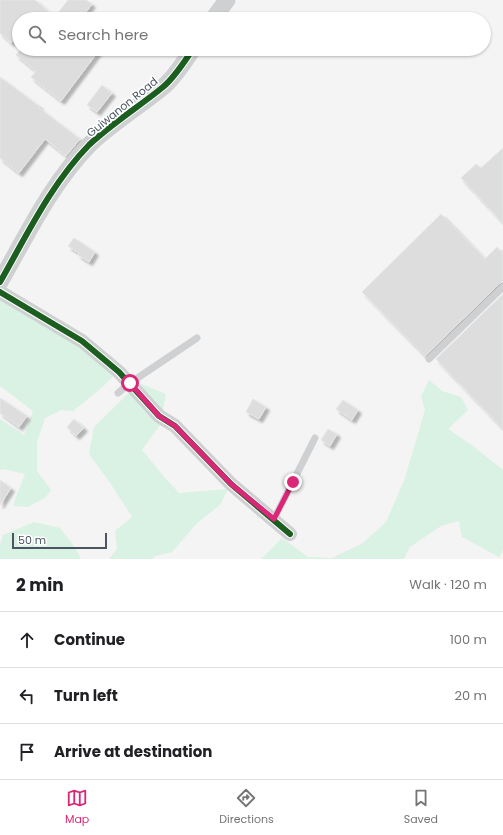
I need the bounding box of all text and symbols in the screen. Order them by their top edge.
search box [12,12,491,56]
icon: search [26,23,48,45]
text: Search here [58,24,148,45]
street label: Guiwanon Road [83,73,161,141]
route start [121,374,139,392]
route end [284,473,302,491]
scale bar [12,531,107,550]
text: 50 m [18,532,46,548]
text: 2 min [16,573,64,597]
text: Walk · 120 m [409,575,487,594]
icon: ahead [16,629,38,651]
text: Continue [54,629,125,650]
text: 100 m [450,630,487,649]
icon: left [16,685,38,707]
text: Turn left [54,685,118,706]
text: 20 m [454,686,487,705]
icon: arrive [16,741,38,763]
text: Arrive at destination [54,741,212,762]
tab: Map [65,787,89,828]
tab: Directions [219,787,274,828]
tab: Saved [404,787,438,828]

